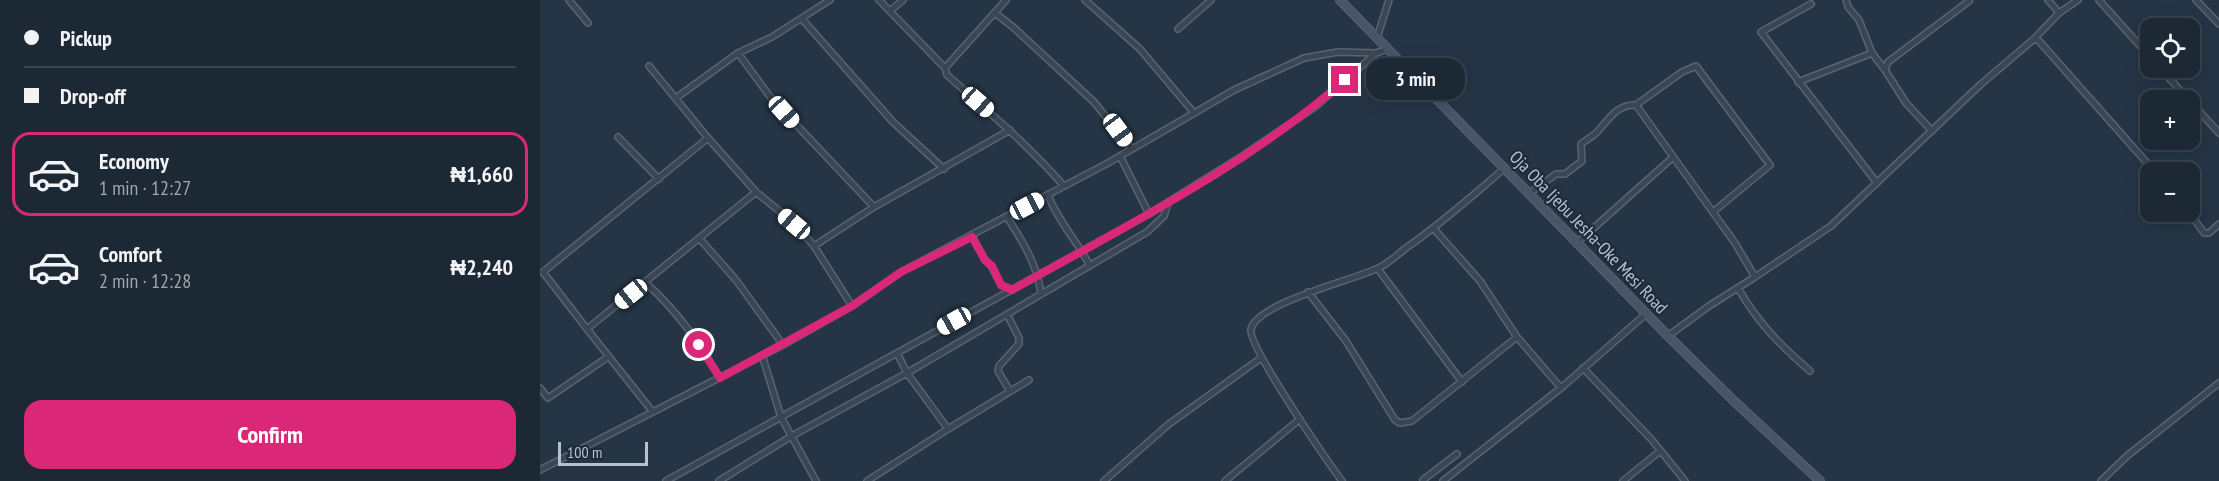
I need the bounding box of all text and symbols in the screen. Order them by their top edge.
map controls [2140,18,2200,222]
button: locate [2140,18,2200,78]
text: Pickup [60,24,112,52]
callout: 3 min [1366,59,1465,101]
route end [1331,66,1358,93]
text: 3 min [1395,66,1436,92]
text: Drop-off [60,82,126,110]
car [959,83,997,121]
button: + [2140,90,2200,150]
car [765,93,803,131]
car [1100,110,1136,150]
street label: Oja Oba Ijebu Jesha-Oke Mesi Road [1505,146,1673,318]
icon: car [27,147,81,201]
text: Economy [99,147,169,175]
text: ₦1,660 [450,160,513,188]
button: − [2140,162,2200,222]
text: 1 min · 12:27 [99,175,191,201]
car [1007,190,1047,222]
car [774,206,814,242]
icon: car [27,240,81,294]
text: Comfort [99,240,162,268]
text: ₦2,240 [450,253,513,281]
text: 2 min · 12:28 [99,268,191,294]
car [611,276,651,312]
car [934,304,974,338]
route start [685,331,712,358]
button: Confirm [24,400,516,469]
scale bar [558,439,648,466]
text: 100 m [567,442,602,462]

